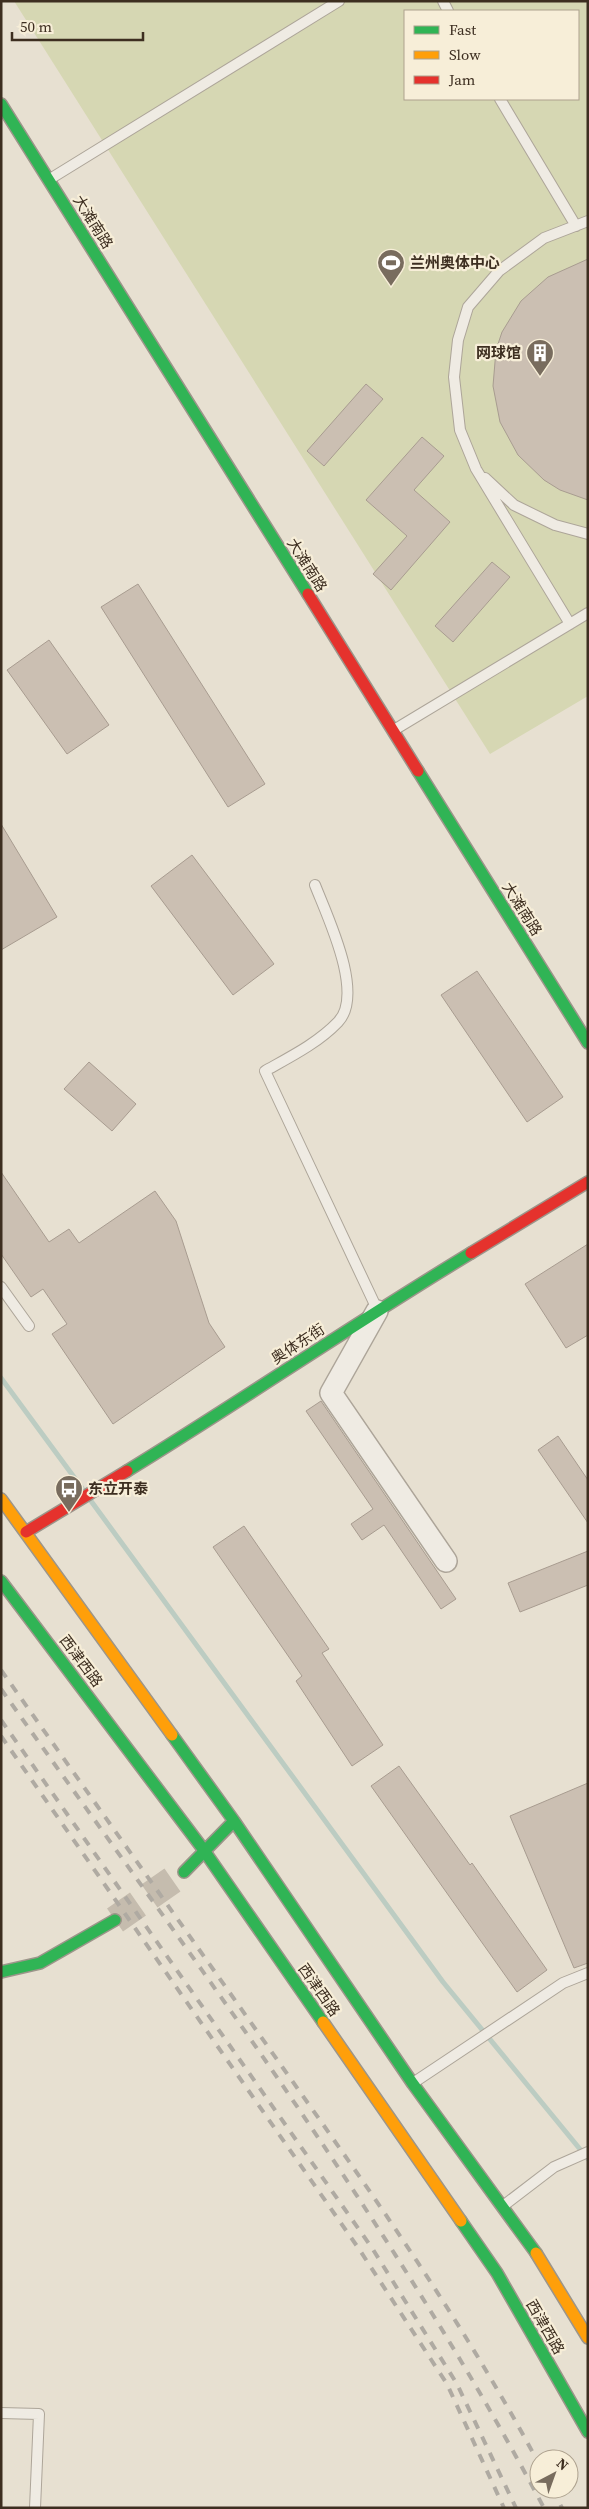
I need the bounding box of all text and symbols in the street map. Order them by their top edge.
scale bar [12,10,144,42]
legend [404,10,579,100]
text: 50 m [20,16,52,37]
text: Fast [449,19,476,40]
text: Slow [449,44,481,65]
text: Jam [448,69,476,90]
street label: 大滩南路 [69,191,118,253]
sports icon: 兰州奥体中心 [376,248,406,287]
place label: 兰州奥体中心 [410,252,500,273]
building icon: 网球馆 [525,338,555,377]
place label: 网球馆 [476,342,521,363]
street label: 大滩南路 [283,534,332,596]
street label: 大滩南路 [498,878,547,940]
street label: 奥体东街 [267,1318,329,1369]
bus stop icon: 东立开泰 [54,1474,84,1513]
place label: 东立开泰 [88,1478,149,1499]
street label: 西津西路 [55,1630,108,1691]
street label: 西津西路 [294,1959,345,2020]
street label: 西津西路 [521,2296,570,2358]
north arrow [529,2449,579,2499]
text: N [552,2453,573,2475]

